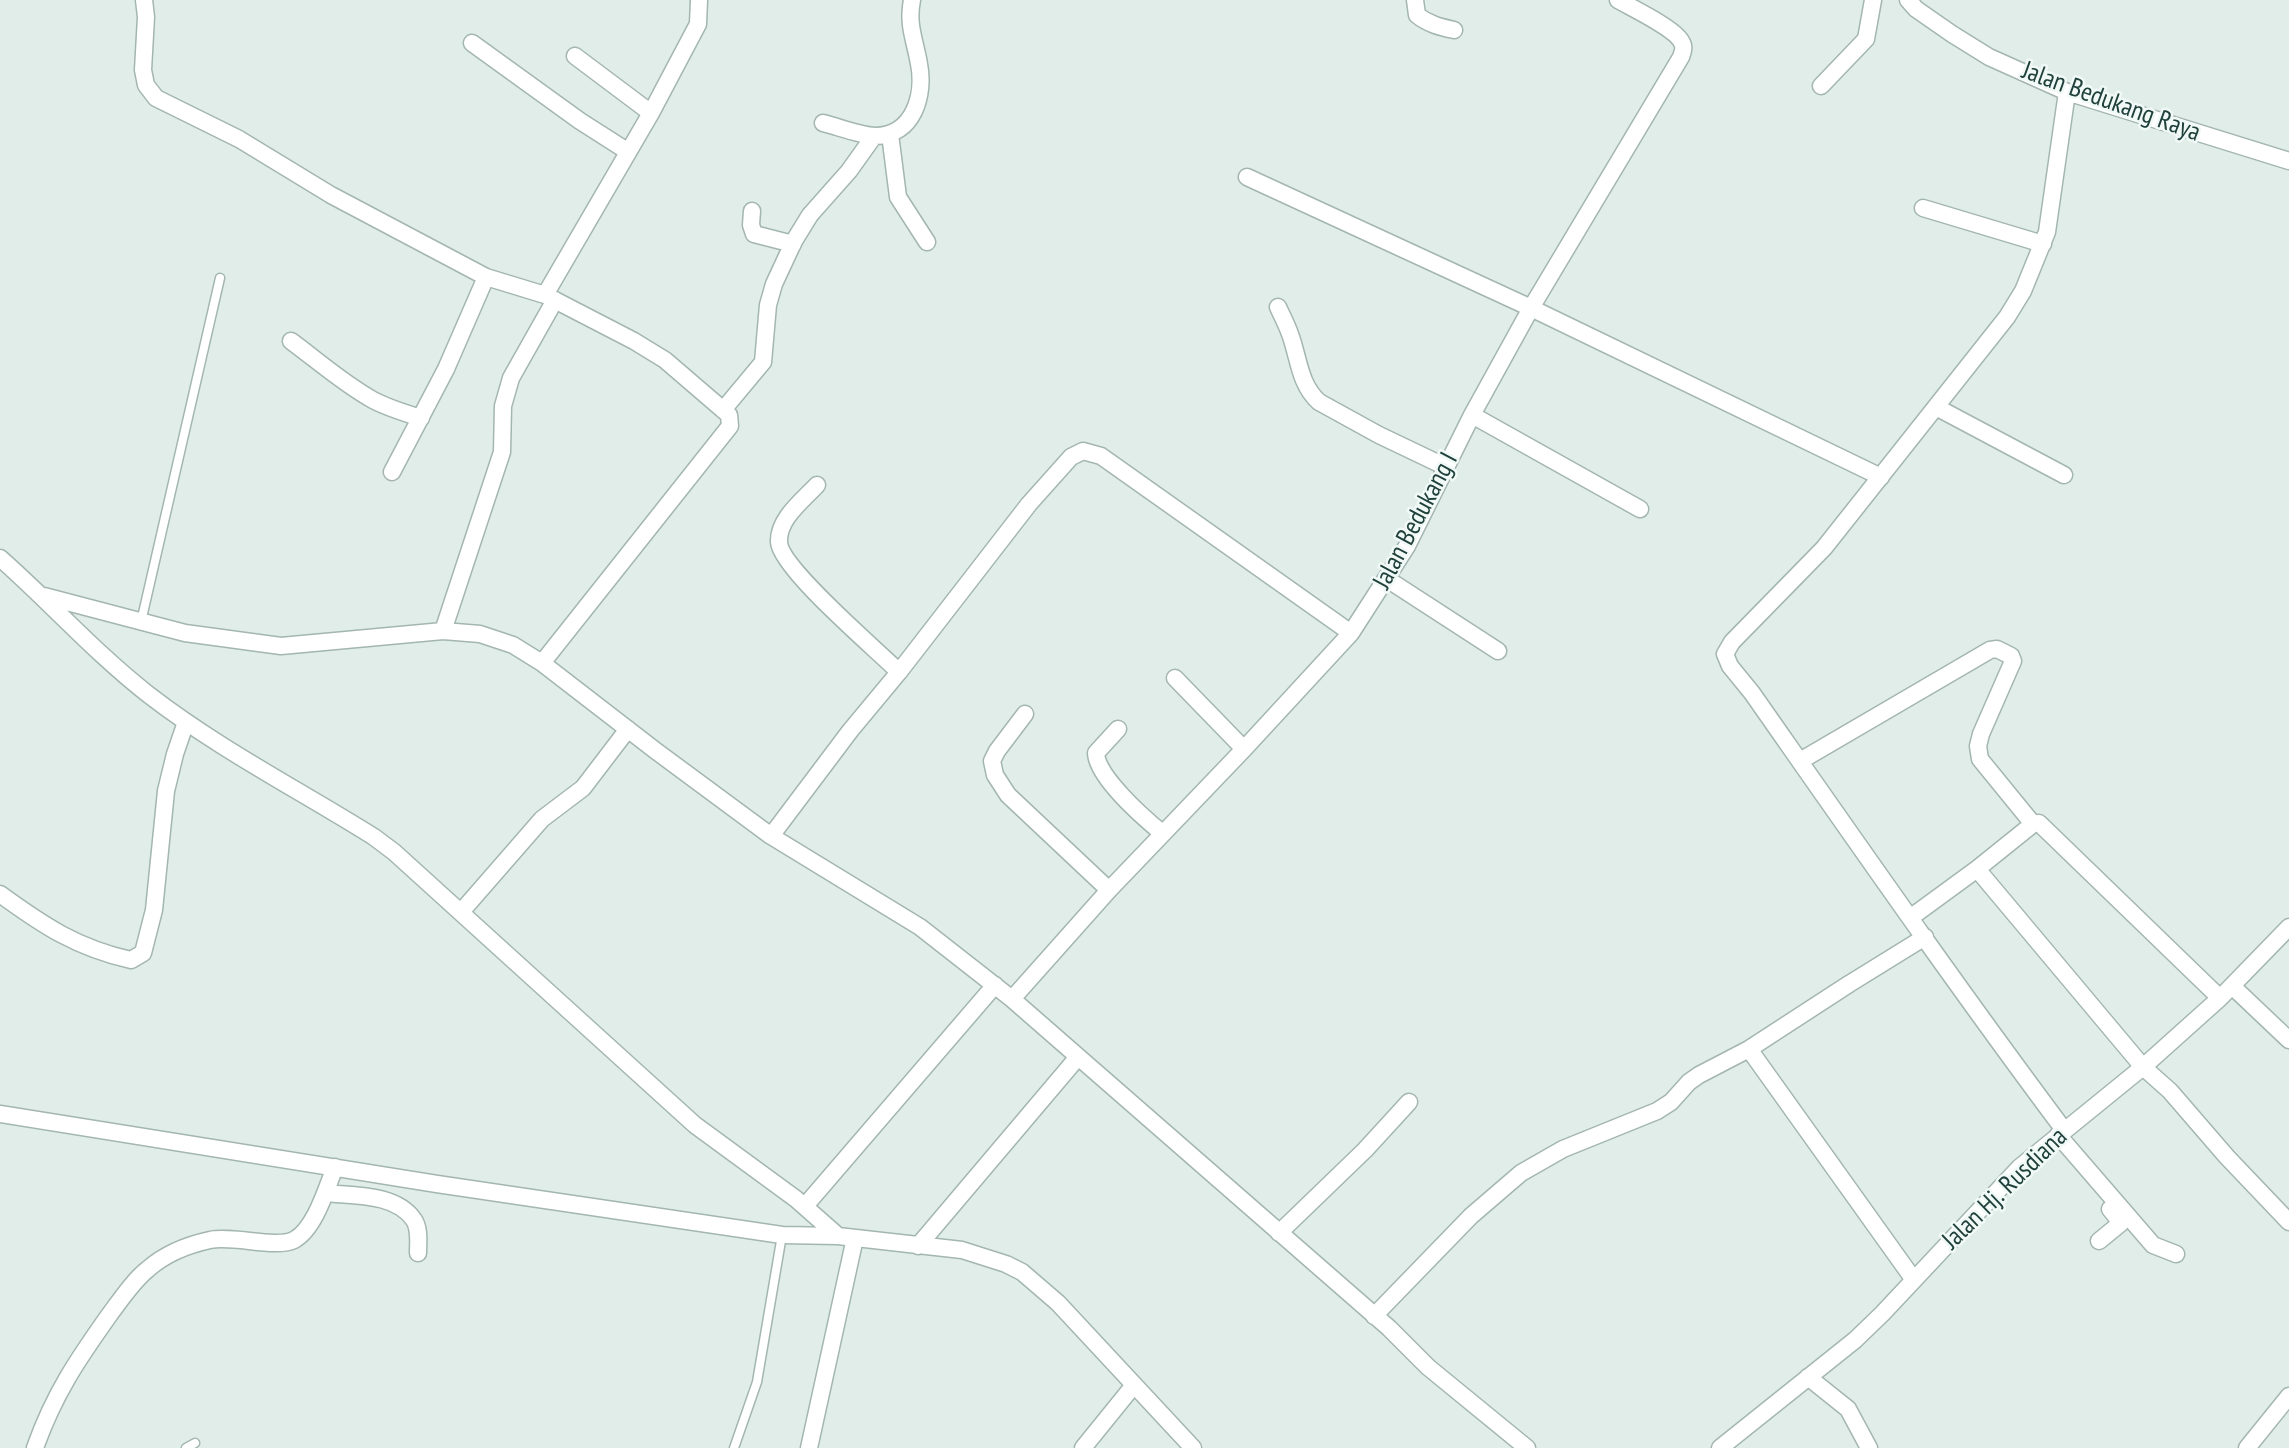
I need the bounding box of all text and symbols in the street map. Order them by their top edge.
street label: Jalan Bedukang Raya [2018,55,2204,149]
street label: Jalan Bedukang I [1367,447,1465,595]
street label: Jalan Hj. Rusdiana [1936,1122,2074,1256]

